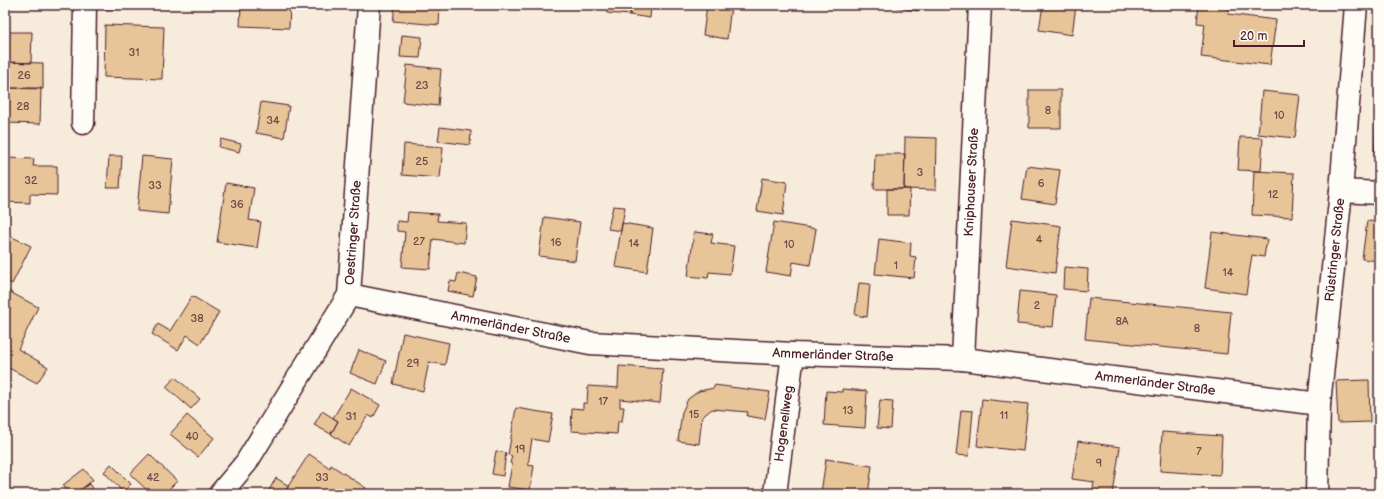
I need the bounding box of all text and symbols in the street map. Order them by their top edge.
scale bar [1234,22,1304,48]
text: 20 m [1240,29,1267,44]
house number: 31 [128,46,140,59]
house number: 26 [17,69,31,82]
house number: 23 [415,79,429,92]
house number: 28 [17,100,29,113]
house number: 8 [1045,104,1051,117]
house number: 10 [1274,109,1285,122]
house number: 34 [266,114,280,127]
street label: Kniphauser Straße [961,127,982,237]
house number: 25 [416,155,428,168]
house number: 3 [917,166,924,179]
house number: 32 [24,174,38,187]
house number: 6 [1038,177,1045,190]
house number: 33 [148,179,162,192]
street label: Oestringer Straße [342,180,365,286]
house number: 12 [1268,188,1279,201]
street label: Rüstringer Straße [1322,197,1348,302]
house number: 36 [230,198,244,211]
house number: 4 [1036,233,1043,246]
house number: 27 [413,235,426,248]
house number: 16 [551,236,562,249]
house number: 14 [629,237,640,250]
house number: 10 [784,238,795,251]
house number: 1 [894,259,898,272]
house number: 14 [1223,266,1234,279]
house number: 2 [1034,299,1041,312]
street label: Ammerländer Straße [450,308,572,347]
house number: 38 [190,312,204,325]
house number: 8A [1115,315,1129,328]
house number: 8 [1194,322,1200,335]
street label: Ammerländer Straße [772,345,894,365]
house number: 29 [407,357,419,370]
street label: Ammerländer Straße [1094,368,1217,399]
street label: Hogenellweg [771,384,797,463]
house number: 17 [598,395,608,408]
house number: 13 [842,404,854,417]
house number: 15 [689,408,699,421]
house number: 11 [1000,409,1008,422]
house number: 31 [345,410,357,423]
house number: 40 [185,430,199,443]
house number: 19 [515,443,525,456]
house number: 7 [1196,445,1202,458]
house number: 9 [1096,457,1102,470]
house number: 42 [146,471,160,484]
house number: 33 [315,471,329,484]

